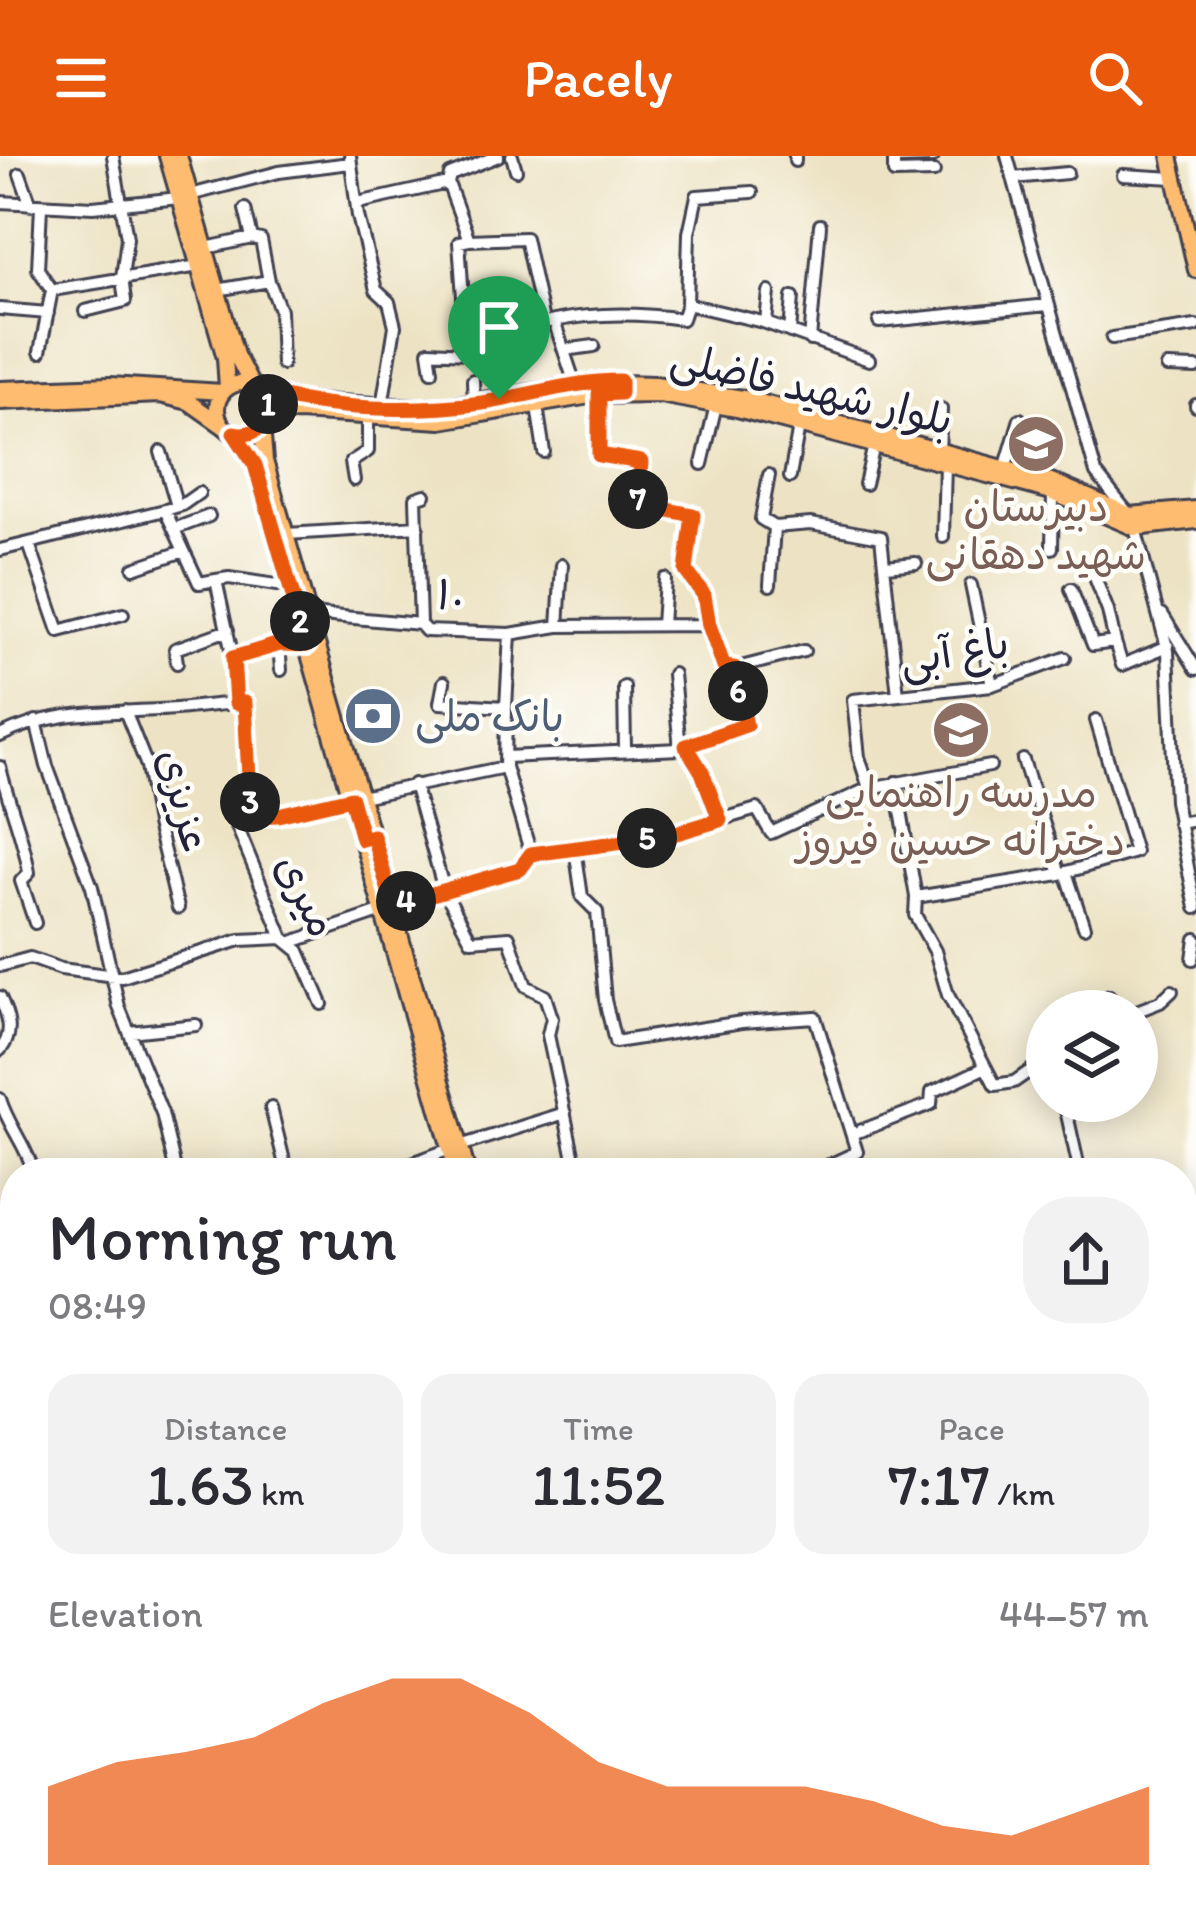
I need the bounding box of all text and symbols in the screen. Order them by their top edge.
icon: menu [48,45,114,111]
icon: search [1082,45,1148,111]
text: Pacely [523,46,673,111]
pin [448,276,550,399]
icon: arrive [466,294,532,360]
street label: بلوار شهید فاضلی [666,331,958,448]
pin: 1 [238,374,298,434]
text: 1 [260,384,276,423]
school or university icon: دبیرستان شهید دهقانی [1005,413,1067,475]
pin: 7 [608,469,668,529]
text: 7 [630,479,646,518]
place label: دبیرستان شهید دهقانی [926,481,1146,582]
street label: ۱۰ [433,568,469,623]
pin: 2 [270,591,330,651]
text: 2 [291,601,309,640]
street label: باغ آبی [895,617,1013,690]
pin: 6 [708,661,768,721]
text: 6 [729,671,747,710]
bank icon: بانک ملی [342,685,404,747]
place label: بانک ملی [415,691,564,744]
school or university icon: مدرسه راهنمایی دخترانه حسین فیروز [930,699,992,761]
street label: عزیزی [146,743,223,857]
place label: مدرسه راهنمایی دخترانه حسین فیروز [794,767,1125,866]
pin: 3 [220,772,280,832]
text: 3 [241,782,259,821]
pin: 5 [617,808,677,868]
text: 5 [638,818,656,857]
street label: میری [264,845,349,945]
pin: 4 [376,871,436,931]
text: 4 [396,881,416,920]
map controls [1026,990,1158,1122]
button: layers [1026,990,1158,1122]
text: Morning run [48,1197,397,1277]
button: share [1023,1197,1149,1323]
text: 08:49 [48,1282,147,1329]
text: Distance [164,1409,287,1448]
text: Time [563,1409,634,1448]
text: Pace [938,1409,1005,1448]
text: 1.63 [146,1448,253,1520]
text: 11:52 [532,1448,665,1520]
text: 7:17 [888,1448,990,1520]
text: km [253,1474,305,1513]
text: /km [990,1474,1055,1513]
text: Elevation [48,1590,203,1637]
text: 44–57 m [999,1590,1149,1637]

